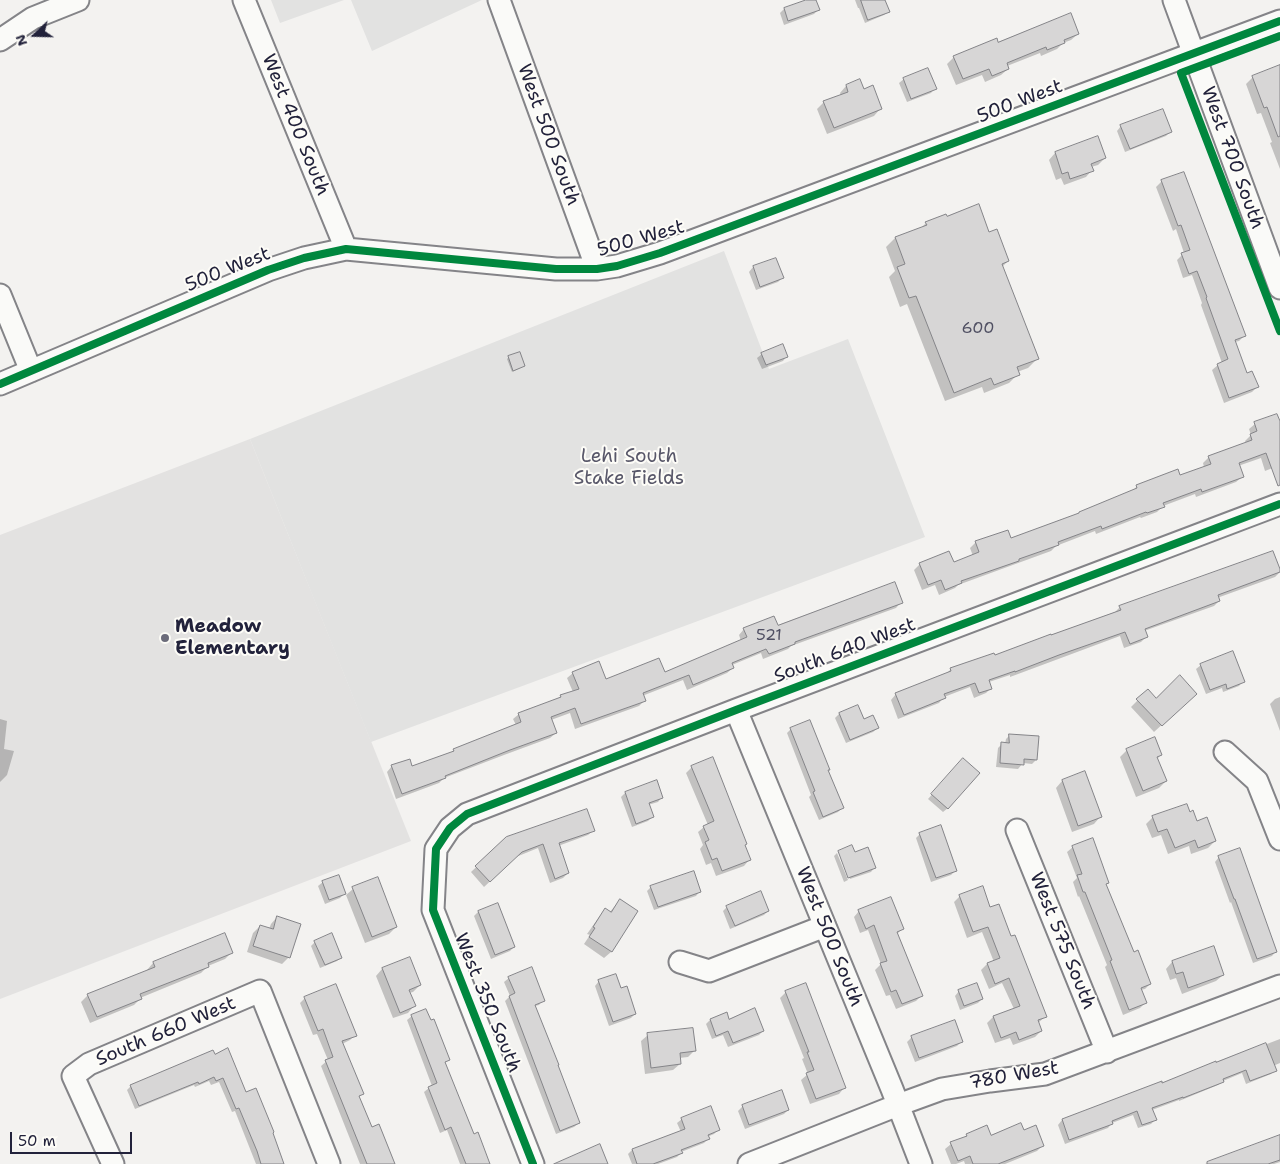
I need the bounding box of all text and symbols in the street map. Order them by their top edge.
north arrow [10,10,60,60]
text: N [11,32,31,49]
street label: West 400 South [256,51,334,199]
street label: West 500 South [512,61,584,209]
street label: 500 West [974,75,1066,129]
street label: West 700 South [1196,84,1268,232]
street label: 500 West [595,216,687,262]
street label: 500 West [182,243,274,297]
house number: 600 [961,319,995,339]
park label: Lehi South Stake Fields [574,446,684,490]
street label: South 640 West [771,613,919,689]
place label: Meadow Elementary [175,616,290,660]
house number: 521 [756,626,782,646]
marker: Meadow Elementary [159,632,171,644]
street label: West 500 South [791,864,867,1010]
street label: West 575 South [1024,869,1100,1013]
street label: West 350 South [449,930,525,1076]
street label: South 660 West [93,992,239,1072]
street label: 780 West [967,1057,1061,1095]
scale bar [12,1122,135,1154]
text: 50 m [18,1131,56,1151]

